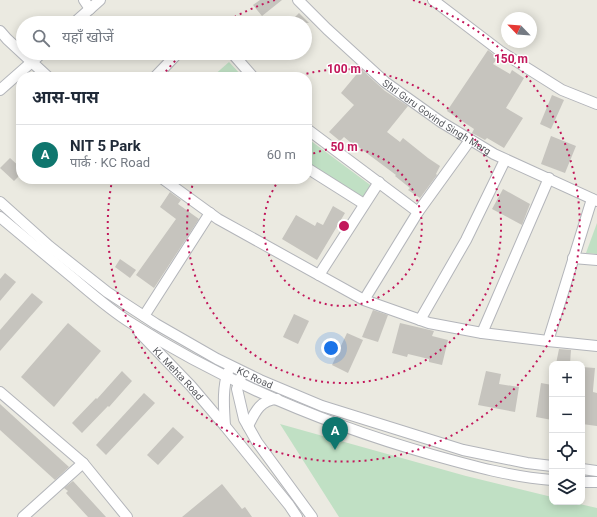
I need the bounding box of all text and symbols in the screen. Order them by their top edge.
north arrow [501,12,537,48]
search box [16,16,312,60]
icon: search [30,27,52,49]
text: यहाँ खोजें [62,28,114,46]
text: 150 m [494,52,528,66]
text: 100 m [327,62,361,76]
street label: Shri Guru Govind Singh Marg [380,77,493,157]
text: आस-पास [32,87,99,107]
text: NIT 5 Park [70,137,141,155]
text: 50 m [330,140,358,154]
text: A [41,147,49,162]
text: 60 m [267,147,296,162]
text: पार्क · KC Road [70,155,150,170]
centre of rings [337,219,351,233]
your location [321,338,341,358]
street label: KL Mehta Road [151,345,205,402]
map controls [549,361,585,505]
button: + [549,361,585,397]
street label: KC Road [235,365,274,391]
button: − [549,397,585,433]
pin: A [322,417,348,450]
button: locate [549,433,585,469]
button: layers [549,469,585,505]

